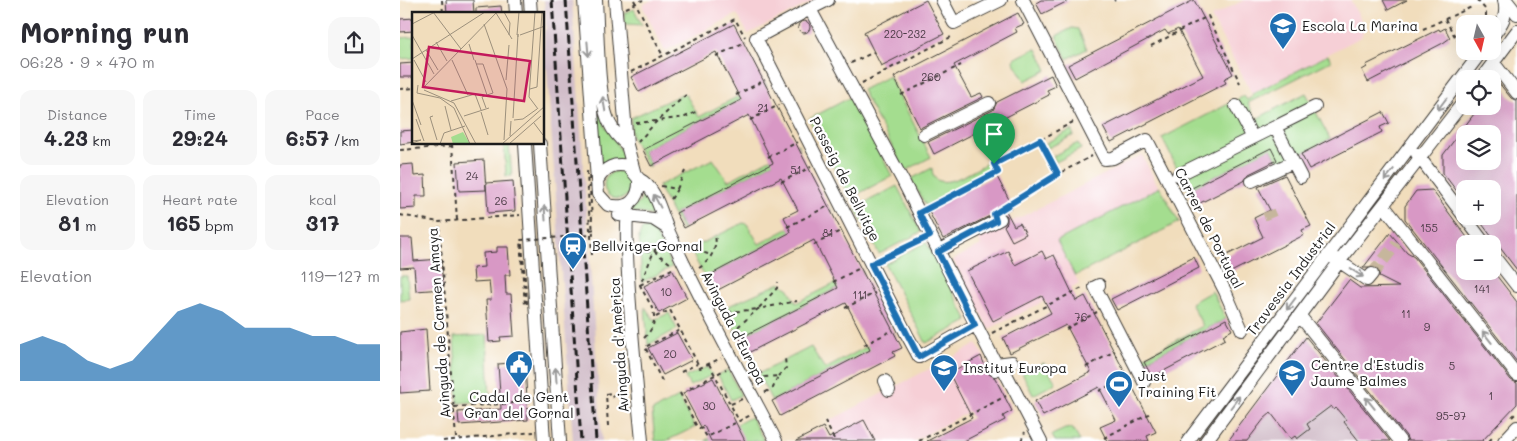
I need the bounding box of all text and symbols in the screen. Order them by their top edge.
school or university icon: Escola La Marina [1268,11,1298,50]
inset map [412,12,545,145]
text: Morning run [20,14,189,50]
north arrow [1456,15,1501,60]
map controls [1456,15,1501,280]
place label: Escola La Marina [1302,16,1418,35]
button: share [328,17,380,69]
house number: 220-232 [884,26,926,41]
one-way arrow [583,40,592,56]
text: 06:28 · 9 × 470 m [20,51,155,72]
house number: 260 [921,69,941,84]
button: locate [1456,70,1501,115]
one-way arrow [598,96,608,112]
one-way arrow [1437,97,1448,110]
house number: 21 [757,100,769,115]
text: Distance [47,105,107,124]
text: Time [184,105,216,124]
text: Pace [306,105,340,124]
street label: Passeig de Bellvitge [806,113,885,244]
pin [973,113,1015,164]
icon: arrive [980,120,1008,148]
text: 4.23 [44,124,88,151]
text: 29:24 [172,124,228,151]
text: 6:57 [286,124,329,151]
button: layers [1456,125,1501,170]
text: km [88,131,111,150]
text: /km [329,131,360,150]
house number: 51 [790,162,802,177]
street label: Carrer de Portugal [1171,164,1248,291]
house number: 24 [466,168,479,183]
one-way arrow [1384,168,1395,181]
button: + [1456,180,1501,225]
text: Elevation [46,190,109,209]
text: Heart rate [162,190,238,209]
text: kcal [309,190,337,209]
house number: 26 [495,193,507,208]
one-way arrow [652,194,662,209]
one-way arrow [540,205,549,221]
text: 81 [58,209,81,236]
text: 165 [166,209,201,236]
text: 317 [306,209,339,236]
text: m [81,216,96,235]
text: bpm [201,216,234,235]
street label: Travessia Industrial [1242,218,1340,339]
house number: 155 [1420,220,1438,235]
house number: 81 [822,225,834,240]
street label: Avinguda de Carmen Amaya [422,227,455,419]
station icon: Bellvitge-Gornal [558,231,588,270]
button: − [1456,235,1501,280]
place label: Bellvitge-Gornal [592,236,703,255]
text: Elevation [20,265,92,286]
text: 119–127 m [300,265,380,286]
street label: Avinguda d'Europa [697,267,771,388]
one-way arrow [1349,269,1363,279]
street label: Avinguda d'Amèrica [604,277,633,413]
house number: 141 [1474,281,1490,296]
house number: 10 [660,284,672,299]
house number: 111 [853,287,867,302]
one-way arrow [1286,297,1297,310]
house number: 11 [1401,306,1411,321]
house number: 76 [1075,309,1087,324]
house number: 9 [1424,319,1431,334]
one-way arrow [1481,331,1492,344]
house number: 20 [664,346,677,361]
public building icon: Cadal de Gent Gran del Gornal [504,349,534,388]
school or university icon: Institut Europa [929,353,959,392]
place label: Centre d'Estudis Jaume Balmes [1311,355,1424,390]
place label: Institut Europa [963,358,1067,377]
school or university icon: Centre d'Estudis Jaume Balmes [1277,358,1307,397]
house number: 5 [1449,358,1455,373]
place label: Just Training Fit [1138,366,1217,401]
one-way arrow [552,367,561,383]
sports icon: Just Training Fit [1104,369,1134,408]
place label: Cadal de Gent Gran del Gornal [464,387,574,422]
house number: 1 [1489,388,1493,403]
one-way arrow [1230,395,1240,409]
one-way arrow [1364,397,1375,410]
house number: 30 [702,398,716,413]
house number: 95-97 [1436,408,1466,423]

